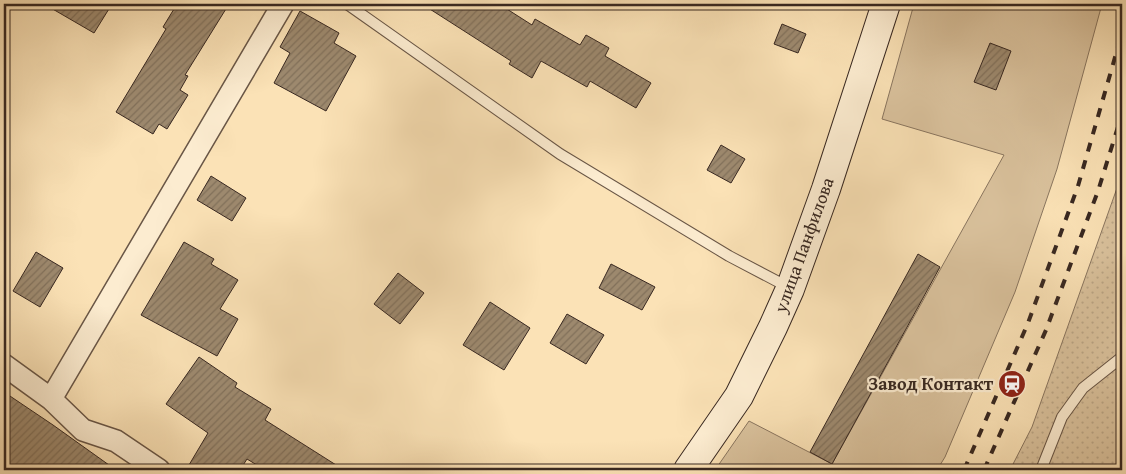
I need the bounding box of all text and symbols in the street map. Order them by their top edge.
street label: улица Панфилова [766,173,841,317]
station icon: Завод Контакт [997,369,1027,399]
place label: Завод Контакт [868,370,993,397]

